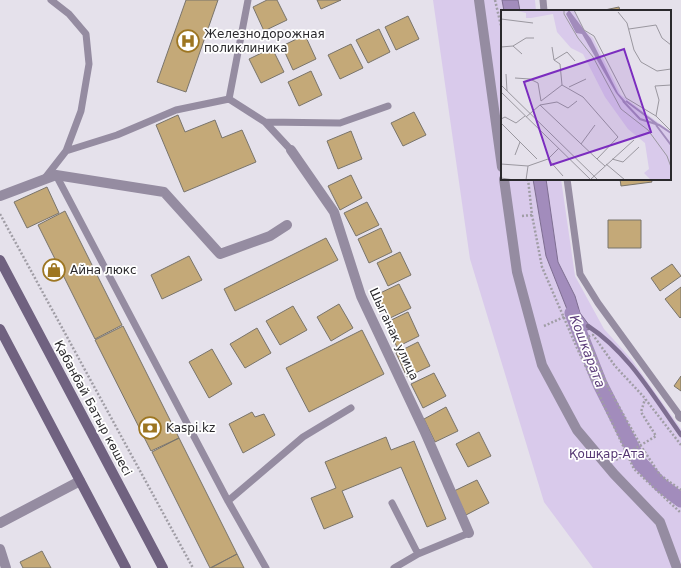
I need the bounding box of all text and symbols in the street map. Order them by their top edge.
inset map [501,10,671,180]
place label: Железнодорожная поликлиника [204,27,325,55]
hospital icon: Железнодорожная поликлиника [175,28,201,54]
shop icon: Айна люкс [41,257,67,283]
place label: Айна люкс [70,263,137,277]
street label: Шыганак улица [366,286,422,382]
water label: Кошкарата [567,313,608,390]
street label: Қабанбай Батыр көшесі [51,338,135,478]
bank icon: Kaspi.kz [137,415,163,441]
place label: Kaspi.kz [166,421,215,435]
park label: Қошқар-Ата [569,447,645,461]

